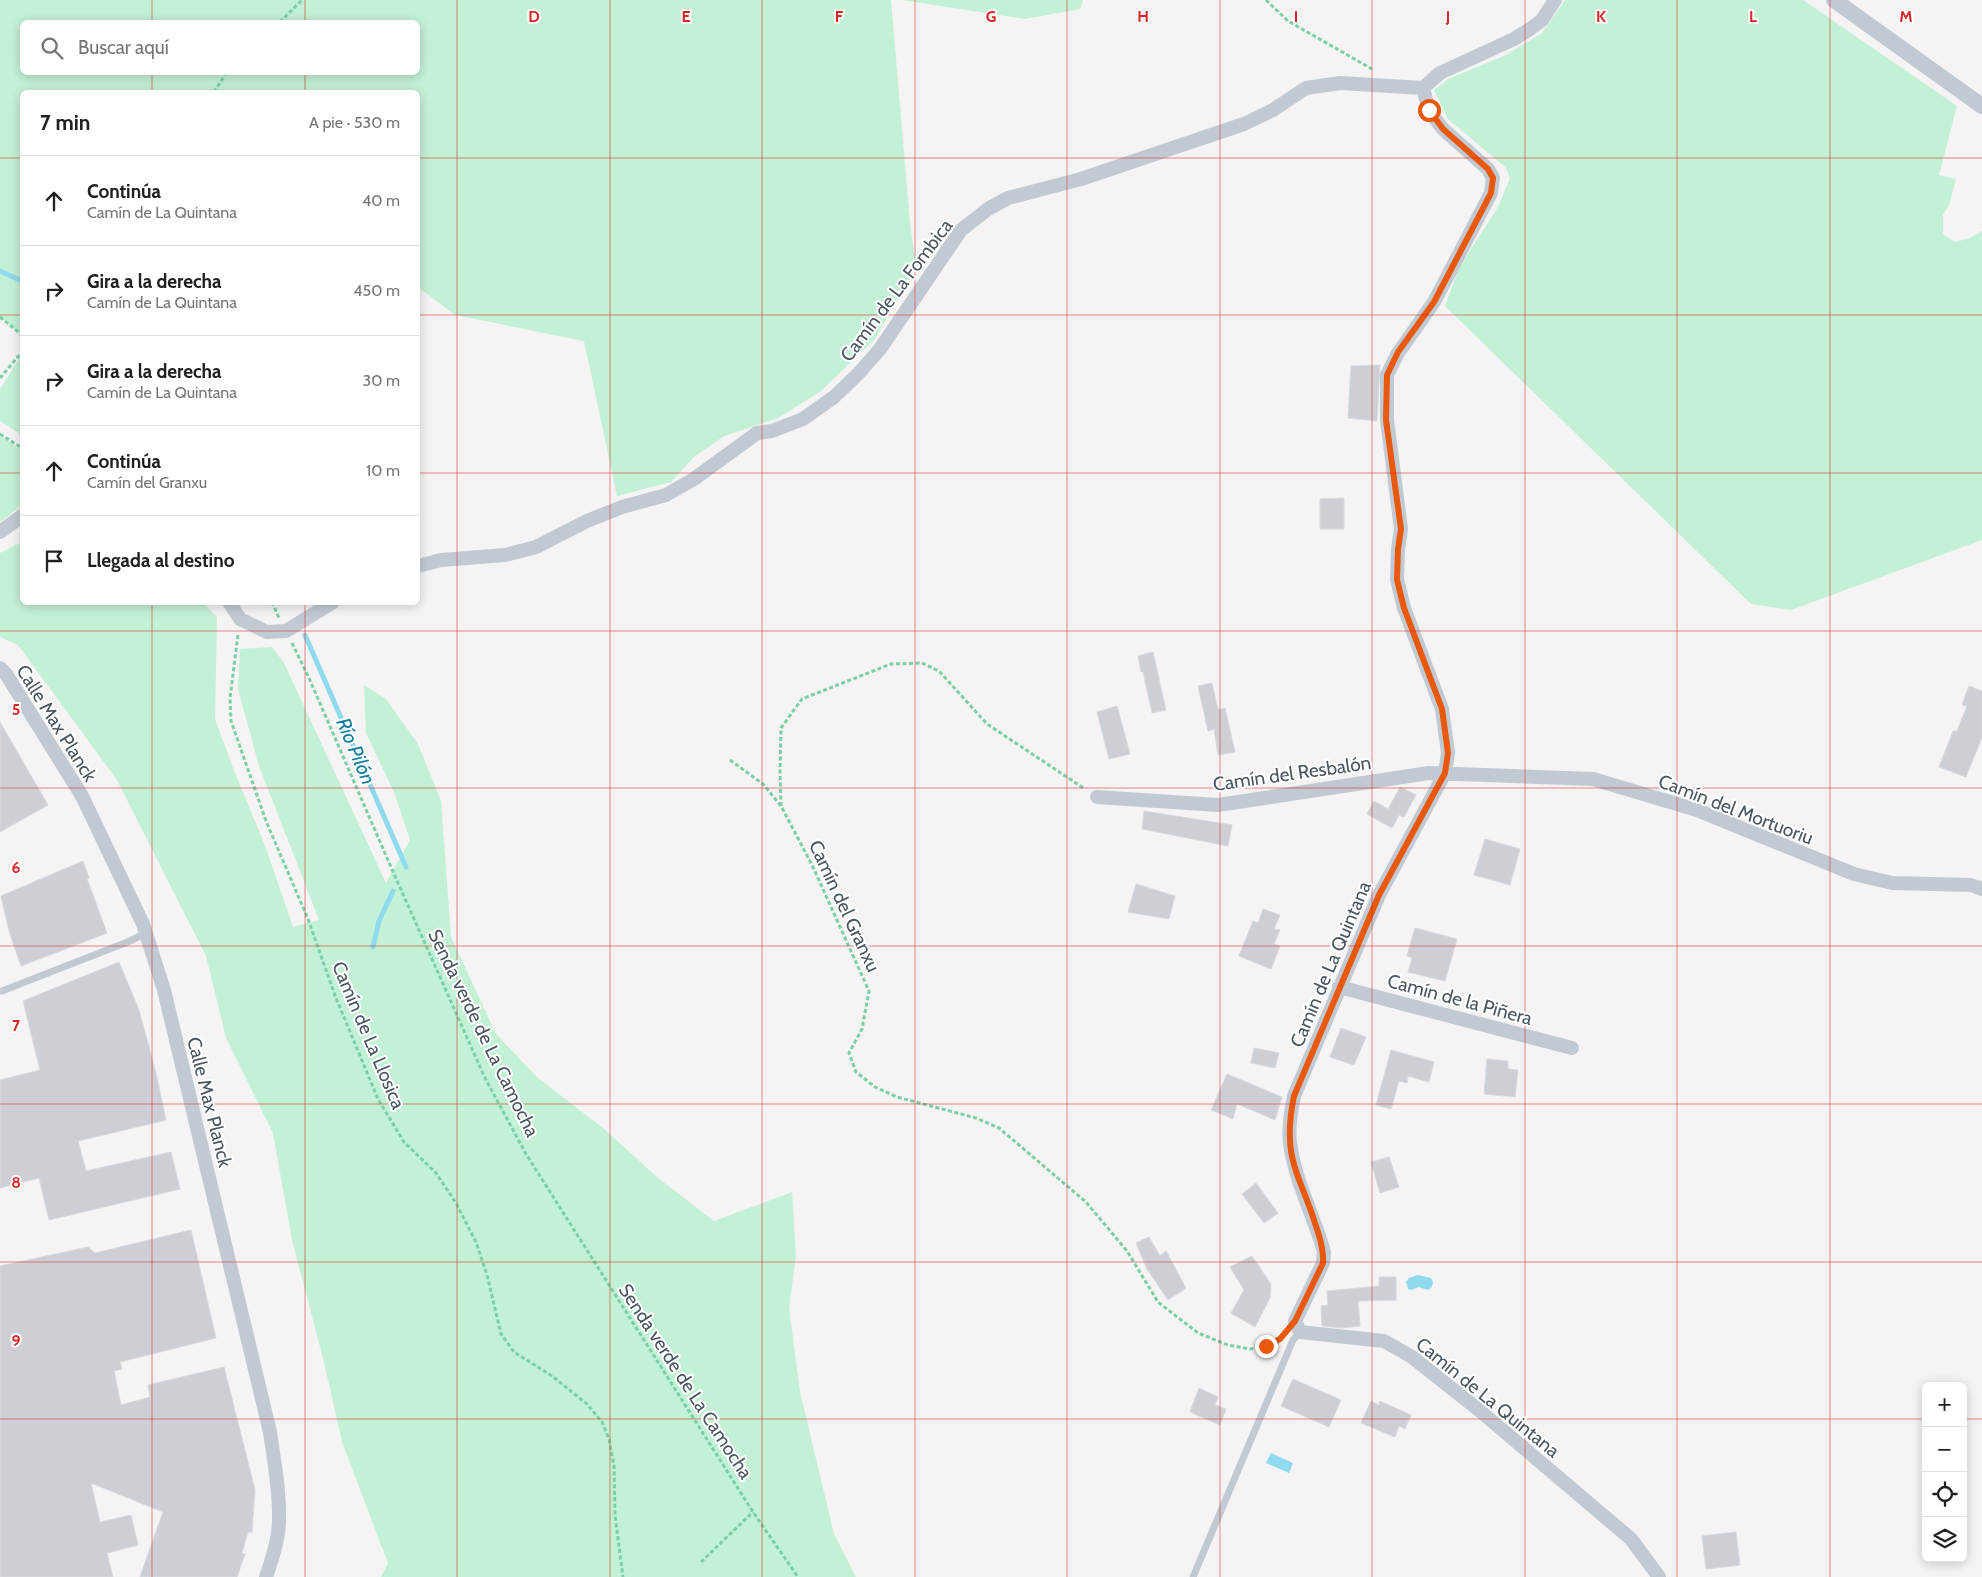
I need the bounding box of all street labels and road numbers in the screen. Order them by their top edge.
street label: Camín de La Fombica [835,215,957,366]
street label: Calle Max Planck [11,661,102,786]
street label: Camín del Resbalón [1212,751,1373,796]
street label: Camín del Mortuoriu [1655,769,1816,850]
street label: Camín del Granxu [804,837,885,976]
street label: Camín de La Quintana [1285,878,1376,1051]
street label: Senda verde de La Camocha [423,926,544,1141]
street label: Camín de La Llosica [327,958,410,1112]
street label: Camín de la Piñera [1385,969,1535,1030]
street label: Calle Max Planck [182,1035,237,1170]
street label: Senda verde de La Camocha [614,1279,757,1483]
street label: Camín de La Quintana [1411,1332,1564,1462]

